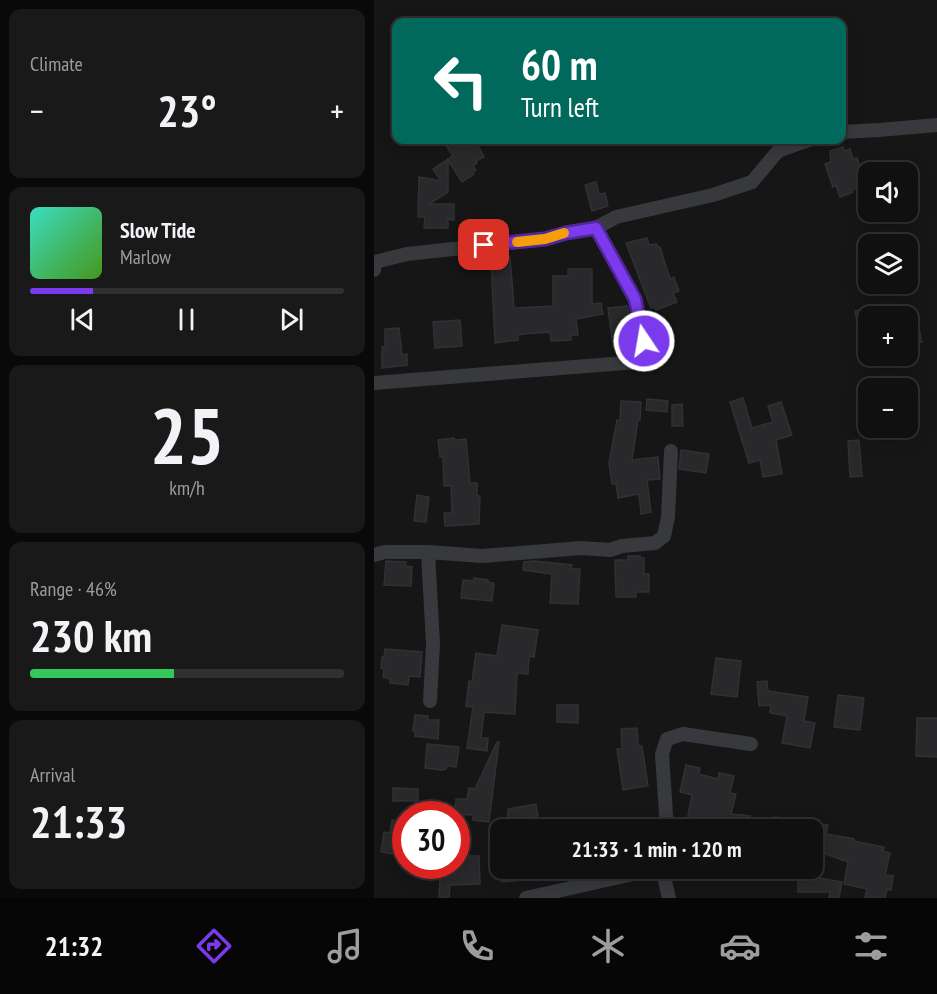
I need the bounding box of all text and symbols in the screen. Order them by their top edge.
text: 60 m [521,37,598,92]
icon: left [422,42,500,120]
text: Climate [30,51,83,77]
text: 23° [157,81,217,139]
text: − [30,89,44,132]
text: + [330,89,344,132]
text: Turn left [521,90,599,124]
map controls [858,162,918,438]
button: sound [858,162,918,222]
text: Slow Tide [120,216,196,244]
pin [458,219,509,270]
icon: arrive [467,228,500,261]
button: layers [858,234,918,294]
text: Marlow [120,244,171,270]
icon: previous [66,303,99,336]
icon: pause [170,303,203,336]
icon: next [275,303,308,336]
button: + [858,306,918,366]
position arrow [612,309,676,373]
button: − [858,378,918,438]
text: 25 [150,385,224,486]
text: km/h [169,475,205,501]
text: Range · 46% [30,576,117,602]
text: 230 km [30,606,152,664]
text: Arrival [30,762,75,788]
text: 21:33 [30,792,127,850]
speed limit sign: 30 [392,801,470,879]
text: 21:33 · 1 min · 120 m [571,835,742,863]
icon: directions [193,925,235,967]
icon: music [324,925,366,967]
icon: phone [456,925,498,967]
icon: climate [587,925,629,967]
icon: car [719,925,761,967]
icon: filters [850,925,892,967]
text: 21:32 [45,929,103,963]

